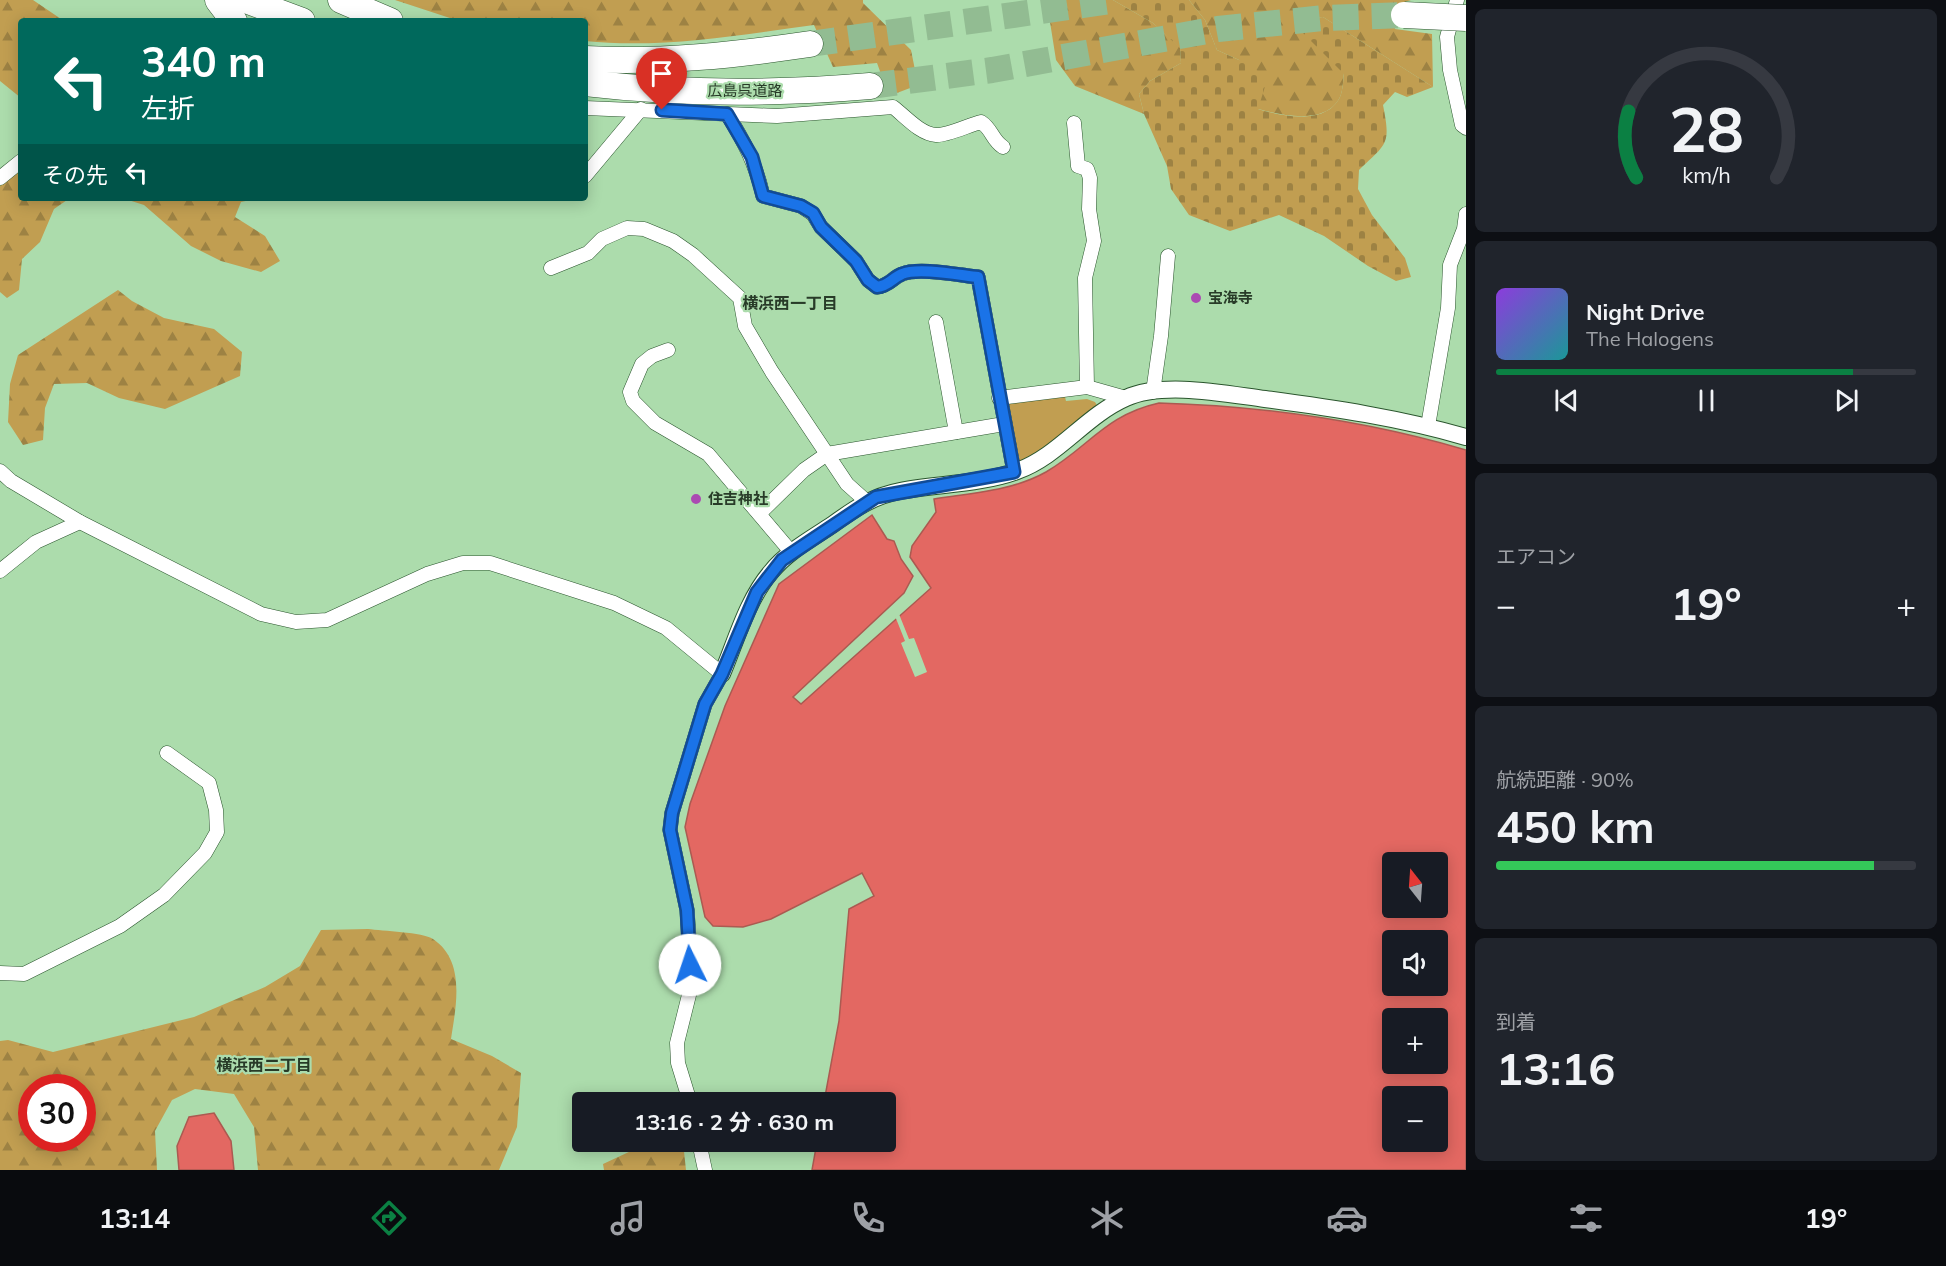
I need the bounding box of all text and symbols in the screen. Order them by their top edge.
text: 340 m [141,35,266,88]
icon: left [42,42,120,120]
pin [636,48,687,110]
icon: arrive [645,57,678,90]
street label: 広島呉道路 [707,81,783,100]
text: 28 [1669,89,1743,168]
text: 左折 [141,91,195,125]
icon: left [120,156,153,189]
text: その先 [42,161,108,189]
text: km/h [1682,161,1730,188]
place label: 宝海寺 [1208,288,1253,307]
marker: 宝海寺 [1189,291,1203,305]
district label: 横浜西一丁目 [742,293,838,313]
text: Night Drive [1586,298,1705,326]
text: The Halogens [1586,326,1714,351]
icon: previous [1550,384,1583,417]
icon: pause [1690,384,1723,417]
icon: next [1830,384,1863,417]
place label: 住吉神社 [708,489,768,508]
marker: 住吉神社 [689,492,703,506]
text: エアコン [1496,544,1576,569]
text: 19° [1670,575,1742,631]
text: − [1496,584,1516,625]
text: + [1896,584,1916,625]
text: 航続距離 · 90% [1496,767,1634,792]
text: 450 km [1496,798,1655,854]
north arrow [1382,852,1448,918]
map controls [1382,852,1448,1152]
button: sound [1382,930,1448,996]
position arrow [658,933,722,997]
button: + [1382,1008,1448,1074]
text: 到着 [1496,1009,1536,1034]
text: 13:16 [1496,1040,1615,1096]
district label: 横浜西二丁目 [216,1055,312,1075]
speed limit sign: 30 [18,1074,96,1152]
button: − [1382,1086,1448,1152]
text: 13:16 · 2 分 · 630 m [634,1108,834,1136]
icon: directions [368,1197,410,1239]
icon: music [607,1197,649,1239]
icon: phone [847,1197,889,1239]
icon: climate [1086,1197,1128,1239]
icon: car [1326,1197,1368,1239]
icon: filters [1565,1197,1607,1239]
text: 13:14 [99,1201,170,1235]
text: 19° [1805,1201,1847,1235]

